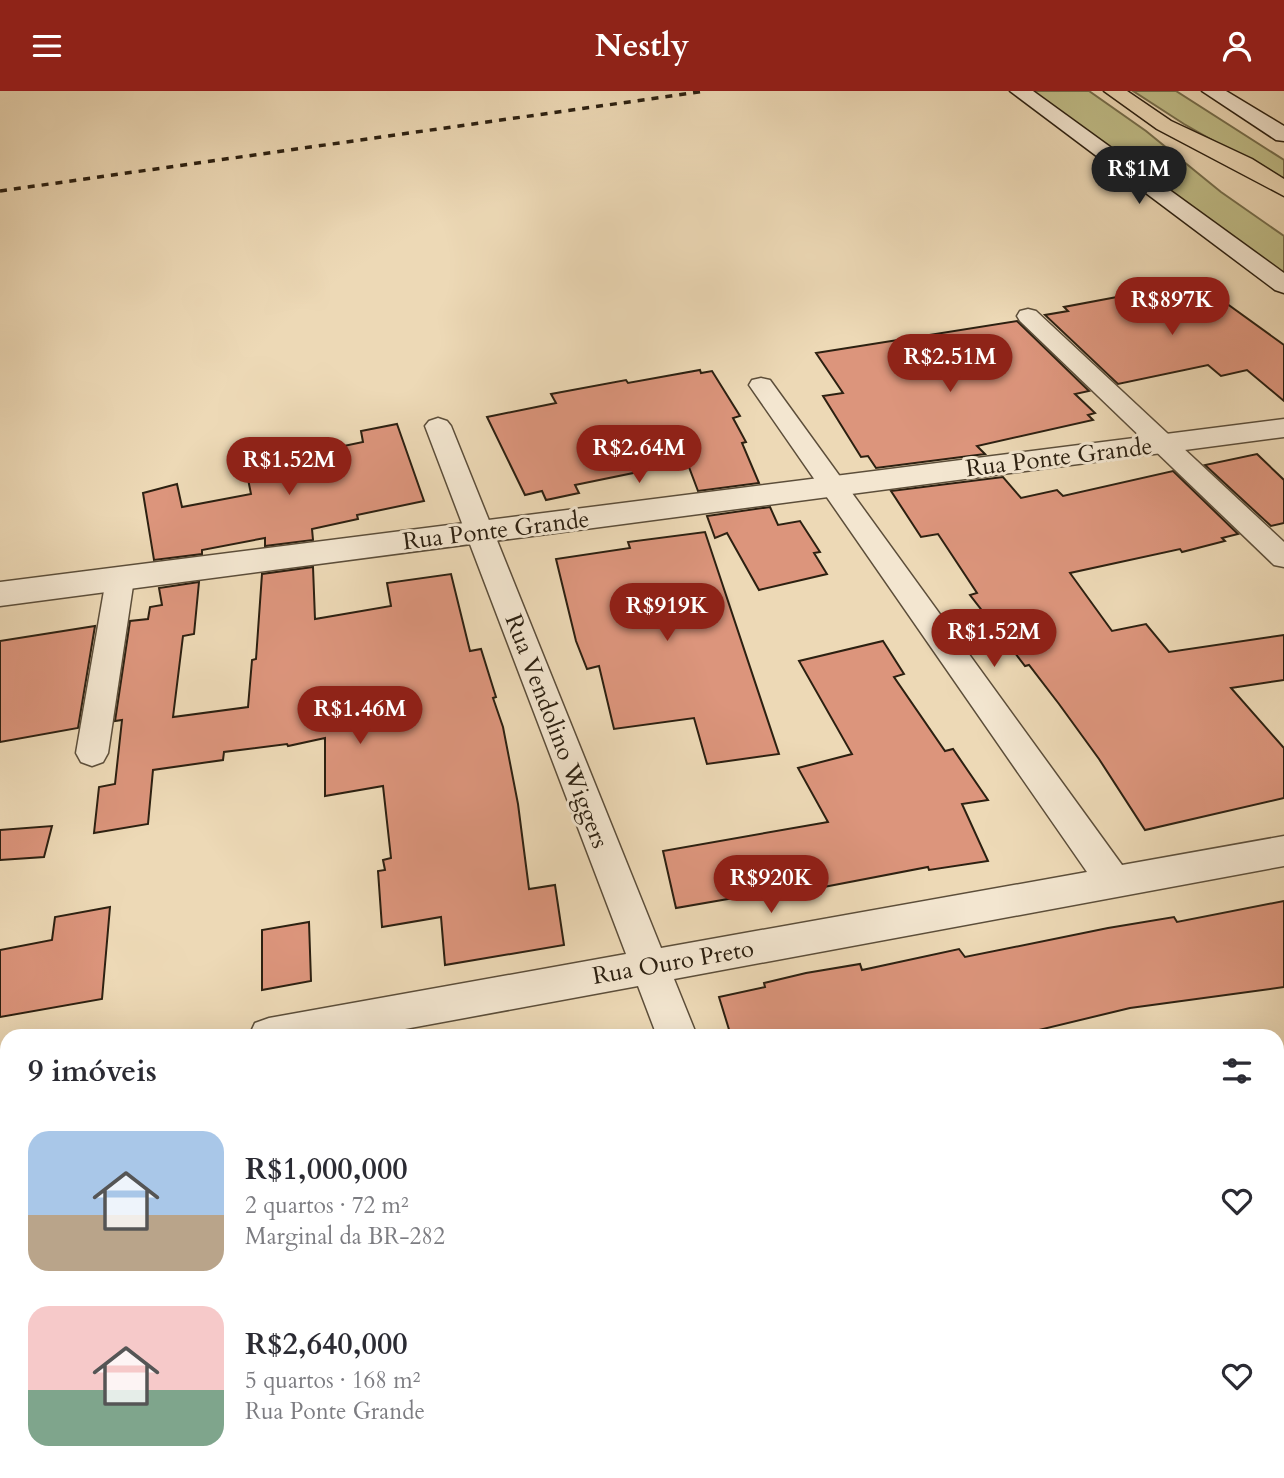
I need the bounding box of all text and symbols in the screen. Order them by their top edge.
text: Nestly [595,24,689,68]
icon: menu [28,27,66,65]
icon: person [1218,27,1256,65]
pin: R$1M [1098,146,1180,206]
text: R$1M [1108,153,1170,184]
pin: R$897K [1115,278,1229,337]
text: R$897K [1131,284,1213,315]
pin: R$2.51M [885,335,1015,394]
text: R$2.51M [903,341,997,372]
pin: R$2.64M [574,425,704,485]
street label: Rua Ponte Grande [964,430,1154,485]
text: R$2.64M [592,432,686,463]
pin: R$1.52M [224,437,354,497]
text: R$1.52M [242,444,336,475]
street label: Rua Ponte Grande [401,503,591,558]
pin: R$919K [610,583,724,643]
text: R$919K [626,590,708,621]
street label: Rua Vendolino Wiggers [497,609,616,853]
pin: R$1.52M [929,609,1059,669]
text: R$1.52M [947,616,1041,647]
pin: R$1.46M [295,687,425,746]
text: R$1.46M [313,693,407,724]
pin: R$920K [714,855,828,915]
text: R$920K [730,862,812,893]
street label: Rua Ouro Preto [590,932,756,993]
text: 9 imóveis [28,1051,157,1092]
icon: filters [1218,1052,1256,1090]
text: R$1,000,000 [245,1149,408,1190]
icon: home [84,1159,168,1243]
icon: heart [1218,1182,1256,1220]
text: 2 quartos · 72 m² [245,1190,409,1221]
text: Marginal da BR-282 [245,1221,445,1252]
text: R$2,640,000 [245,1324,408,1365]
icon: home [84,1334,168,1418]
icon: heart [1218,1357,1256,1395]
text: 5 quartos · 168 m² [245,1365,420,1396]
text: Rua Ponte Grande [245,1396,425,1427]

